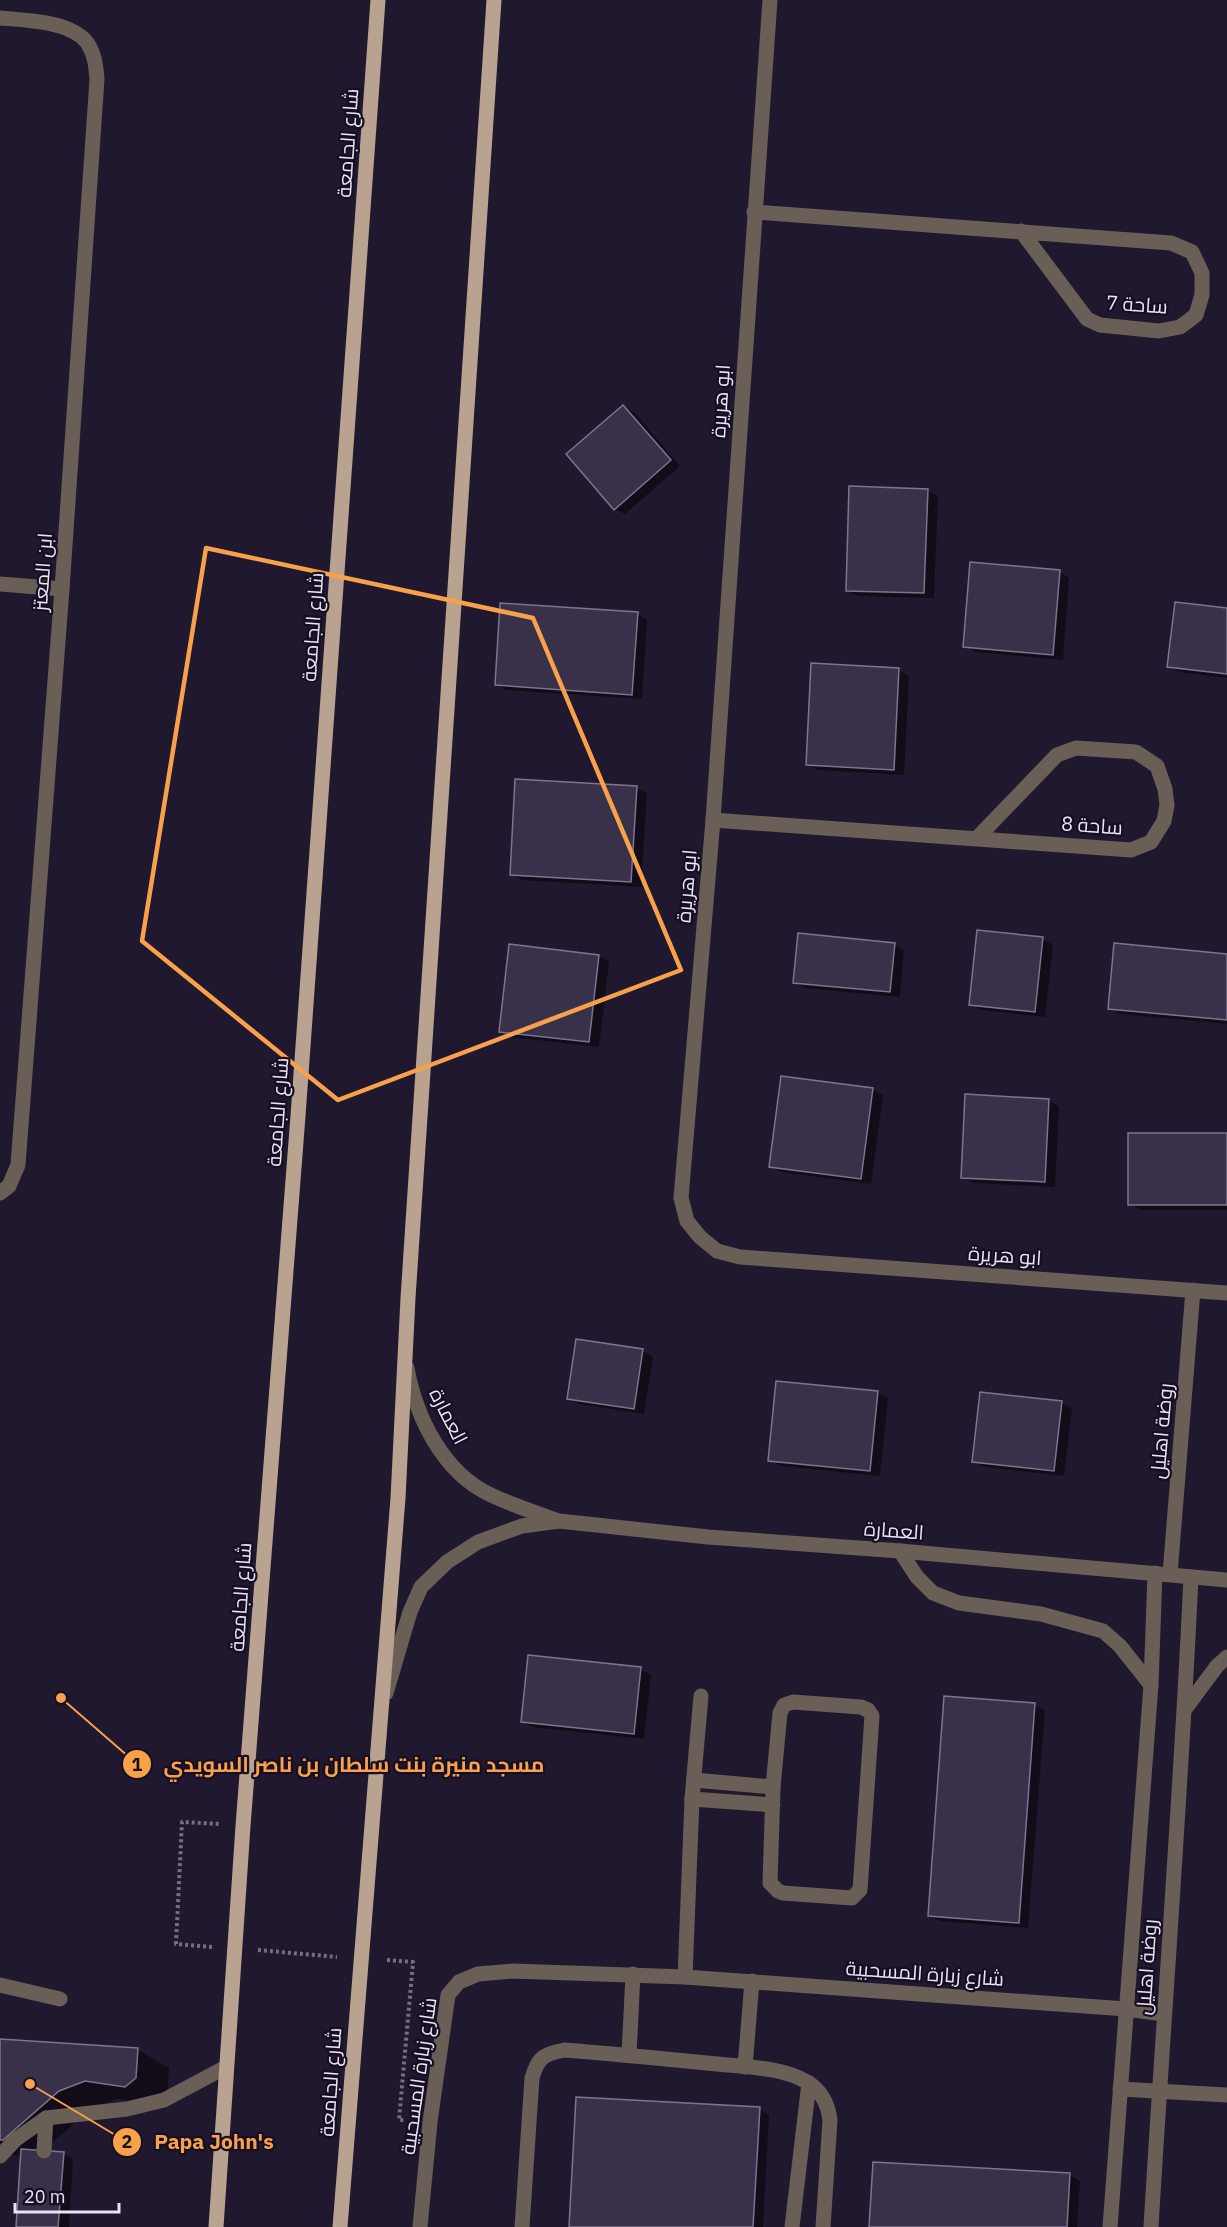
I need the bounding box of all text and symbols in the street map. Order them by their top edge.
street label: شارع الجامعة [330,87,365,199]
street label: ساحة 7 [1105,288,1169,320]
street label: ابو هريرة [704,363,736,439]
street label: ابن المعتز [26,532,58,613]
street label: شارع الجامعة [295,571,330,683]
street label: ساحة 8 [1060,809,1124,841]
street label: ابو هريرة [669,848,703,924]
street label: شارع الجامعة [260,1056,295,1168]
street label: ابو هريرة [967,1239,1043,1271]
street label: روضة اهليل [1143,1382,1179,1480]
street label: العمارة [423,1383,475,1449]
street label: العمارة [863,1514,925,1546]
street label: شارع الجامعة [223,1541,258,1653]
callout: مسجد منيرة بنت سلطان بن ناصر السويدي [122,1745,557,1784]
text: مسجد منيرة بنت سلطان بن ناصر السويدي [164,1750,544,1782]
text: 1 [132,1753,143,1776]
street label: روضة اهليل [1129,1918,1163,2016]
street label: شارع زبارة المسحبية [845,1954,1005,1993]
street label: شارع زبارة المسحبية [394,1996,443,2157]
street label: شارع الجامعة [313,2026,348,2138]
callout: Papa John's [112,2122,286,2161]
text: Papa John's [154,2127,274,2155]
text: 2 [122,2130,132,2153]
scale bar [15,2176,118,2214]
text: 20 m [24,2185,66,2208]

